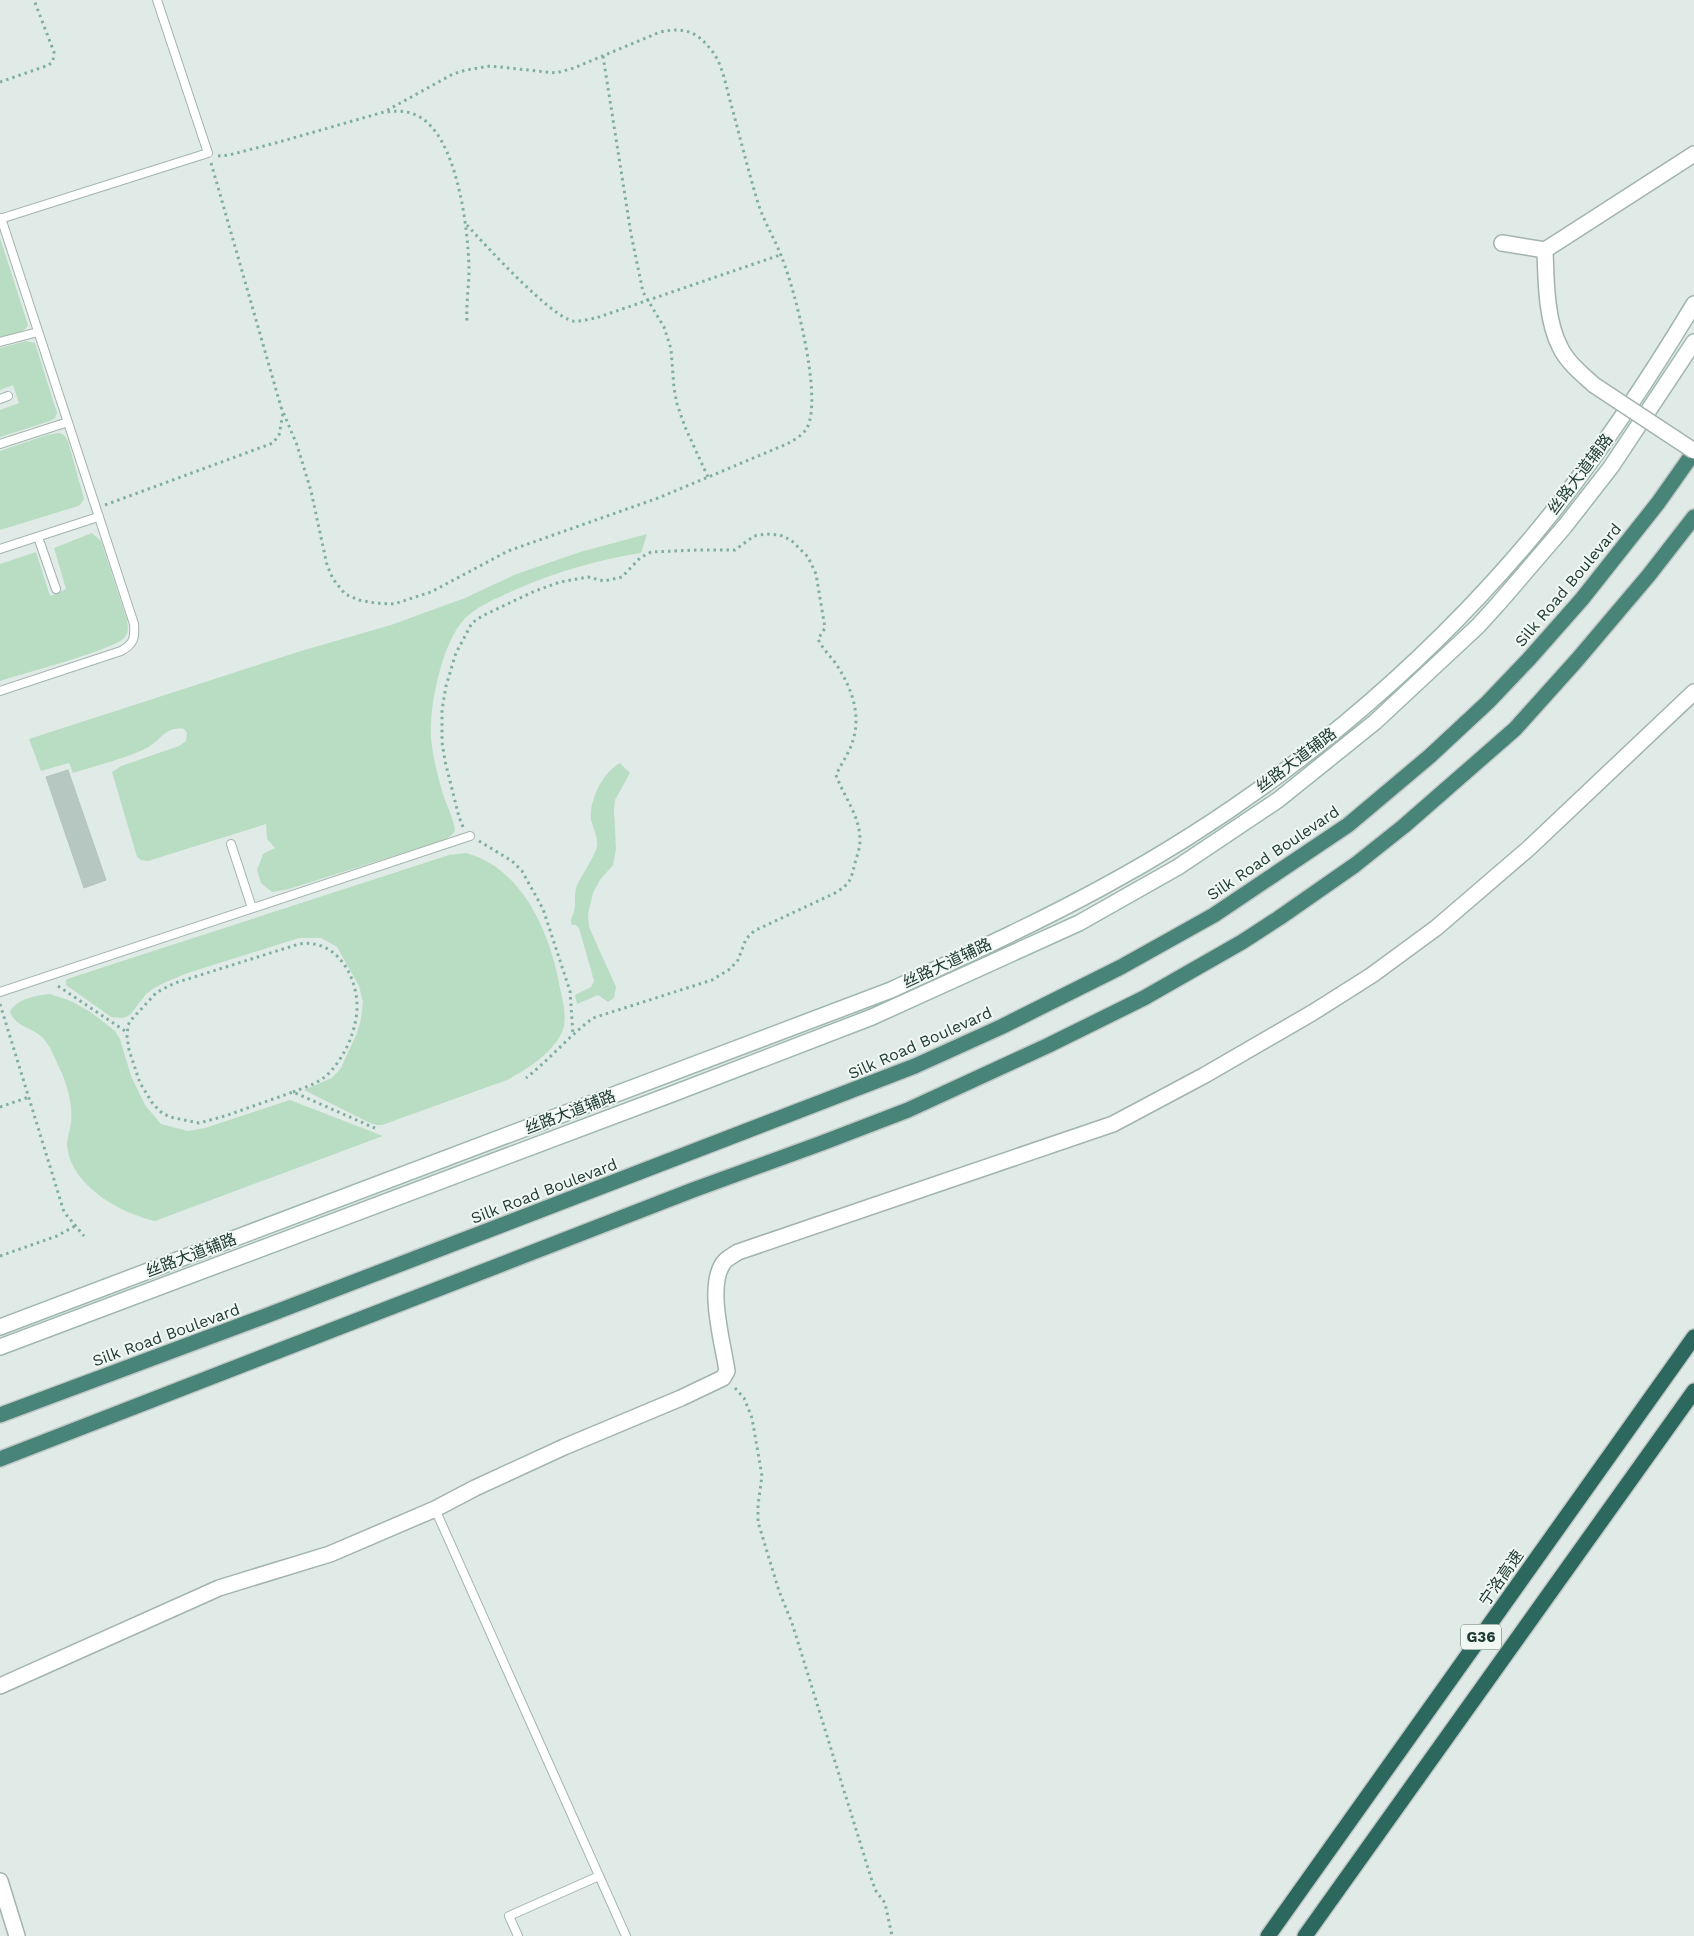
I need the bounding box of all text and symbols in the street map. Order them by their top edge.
street label: 丝路大道辅路 [1544,430,1616,518]
street label: Silk Road Boulevard [1511,519,1625,651]
street label: 丝路大道辅路 [1252,724,1340,796]
street label: Silk Road Boulevard [1203,802,1343,904]
street label: 丝路大道辅路 [899,934,995,992]
street label: Silk Road Boulevard [845,1003,995,1083]
street label: 丝路大道辅路 [522,1086,618,1138]
street label: Silk Road Boulevard [468,1154,620,1228]
street label: 丝路大道辅路 [143,1229,239,1281]
street label: Silk Road Boulevard [90,1300,242,1370]
street label: 宁洛高速 [1475,1546,1527,1610]
road number: G36 [1461,1624,1501,1650]

